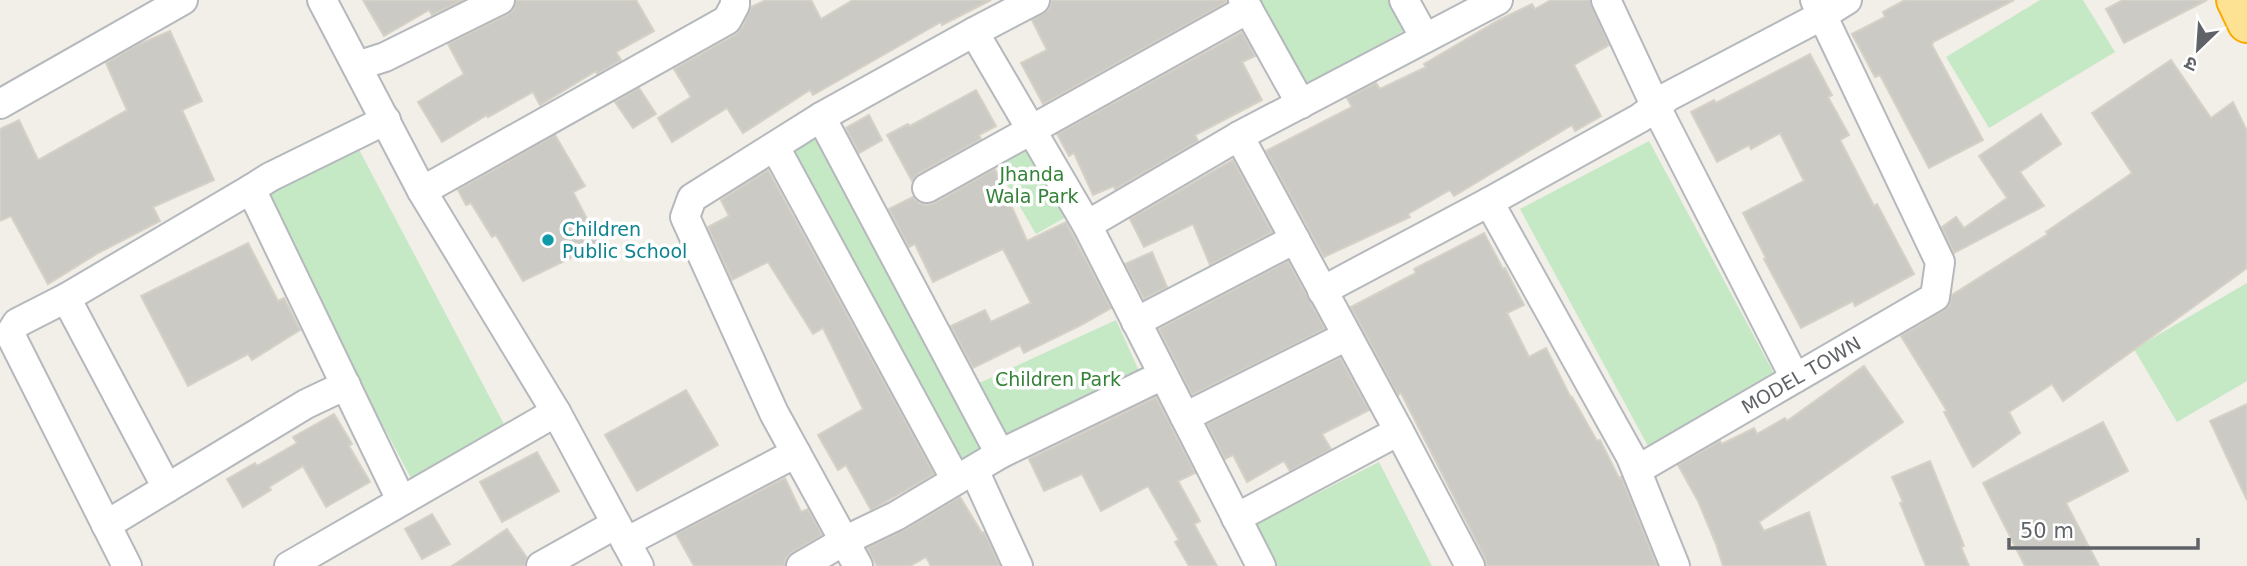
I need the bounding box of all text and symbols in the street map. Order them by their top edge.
north arrow [2163,14,2233,84]
text: उ [2180,52,2201,77]
park label: Jhanda Wala Park [985,163,1079,207]
place label: Children Public School [562,218,687,262]
marker: Children Public School [540,232,556,248]
street label: MODEL TOWN [1737,332,1865,418]
park label: Children Park [995,368,1121,390]
scale bar [2009,506,2198,550]
text: 50 m [2020,519,2074,543]

